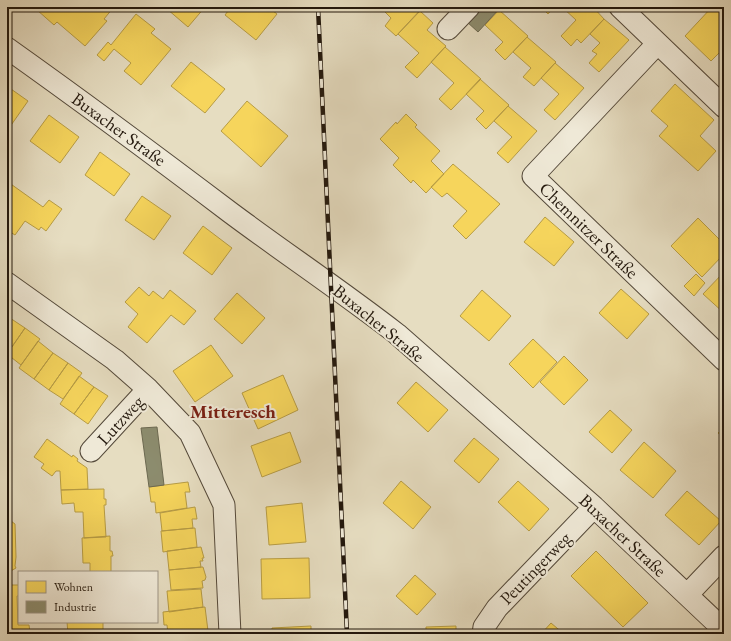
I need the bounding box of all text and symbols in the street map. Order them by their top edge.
street label: Buxacher Straße [67,87,171,171]
street label: Chemnitzer Straße [534,177,644,283]
street label: Buxacher Straße [329,279,429,367]
street label: Lutzweg [92,390,148,450]
district label: Mitteresch [190,399,276,424]
street label: Buxacher Straße [574,489,672,581]
street label: Peutingerweg [495,527,576,609]
legend [18,571,158,623]
text: Wohnen [54,579,94,595]
text: Industrie [54,599,96,615]

